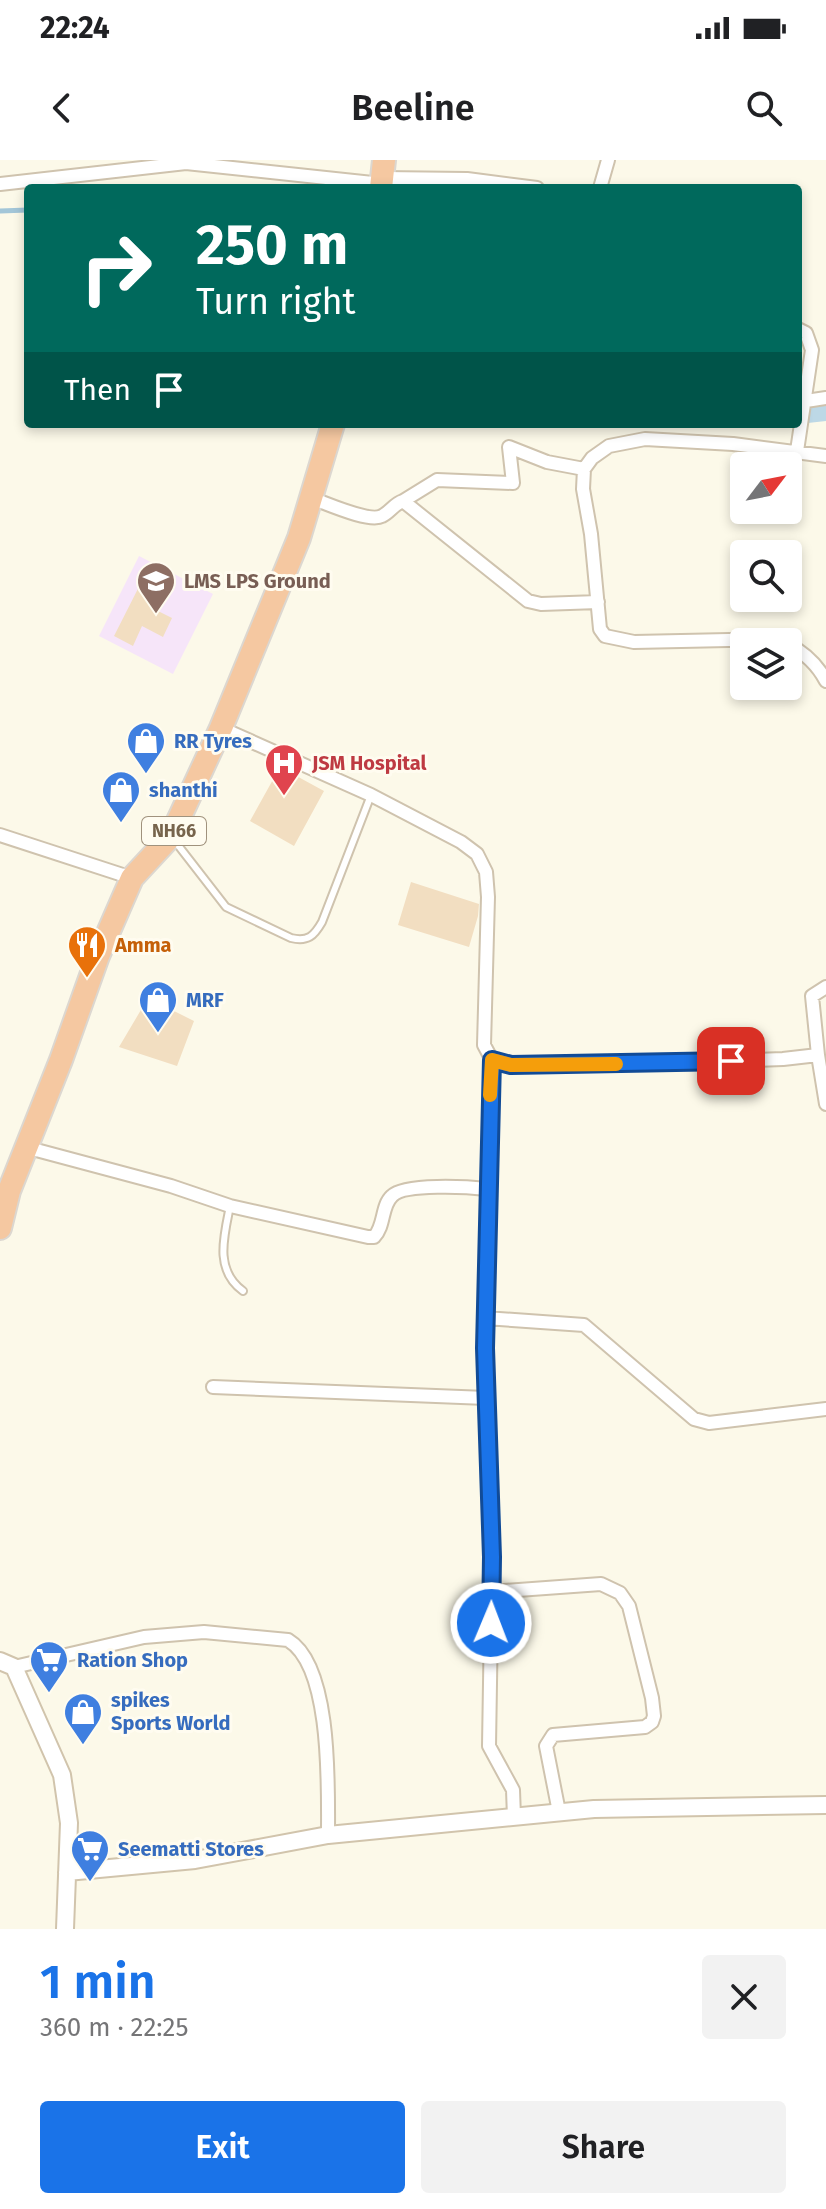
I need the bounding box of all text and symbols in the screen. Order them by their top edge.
text: 22:24 [40,10,110,46]
icon: back [40,86,84,130]
text: Beeline [351,86,475,130]
icon: search [742,86,786,130]
text: 250 m [196,212,348,279]
icon: right [64,216,168,320]
text: Turn right [196,280,356,324]
icon: arrive [147,368,191,412]
text: Then [64,372,131,408]
north arrow [730,452,802,524]
map controls [730,452,802,700]
button: search [730,540,802,612]
school or university icon: LMS LPS Ground [135,560,177,615]
place label: LMS LPS Ground [184,569,331,593]
button: layers [730,628,802,700]
shop icon: RR Tyres [125,720,167,775]
place label: RR Tyres [174,729,252,753]
hospital icon: JSM Hospital [263,742,305,797]
place label: JSM Hospital [311,751,427,775]
shop icon: shanthi [100,769,142,824]
place label: shanthi [149,778,218,802]
road number: NH66 [142,817,206,845]
restaurant icon: Amma [66,924,108,979]
place label: Amma [114,933,172,957]
shop icon: MRF [137,979,179,1034]
place label: MRF [186,988,224,1012]
pin [697,1027,765,1095]
icon: arrive [709,1039,753,1083]
position arrow [449,1581,533,1665]
supermarket icon: Ration Shop [28,1639,70,1694]
place label: Ration Shop [77,1648,188,1672]
place label: spikes Sports World [111,1688,230,1735]
shop icon: spikes Sports World [62,1691,104,1746]
supermarket icon: Seematti Stores [69,1828,111,1883]
place label: Seematti Stores [118,1837,264,1861]
text: 1 min [40,1953,156,2011]
button: close [702,1955,786,2039]
text: 360 m · 22:25 [40,2012,188,2043]
button: Exit [40,2101,405,2193]
button: Share [421,2101,786,2193]

